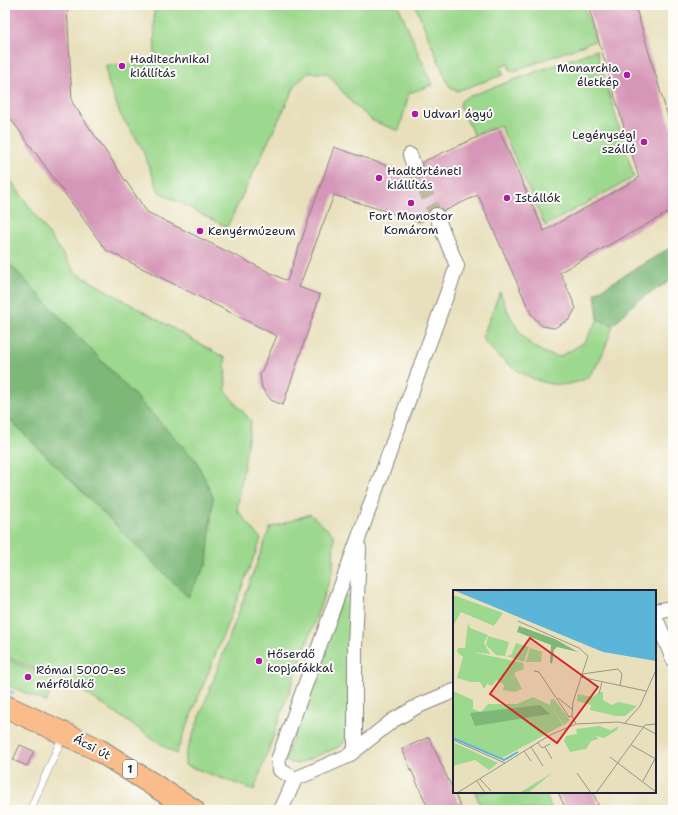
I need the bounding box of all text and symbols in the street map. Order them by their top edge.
place label: Haditechnikai kiállítás [130,51,209,81]
place label: Monarchia életkép [557,60,620,90]
marker: Haditechnikai kiállítás [117,61,127,71]
marker: Monarchia életkép [622,70,632,80]
place label: Udvari ágyú [423,106,493,122]
marker: Udvari ágyú [410,109,420,119]
place label: Legénységi szálló [572,127,636,157]
marker: Legénységi szálló [639,137,649,147]
place label: Hadtörténeti kiállítás [387,163,462,193]
marker: Hadtörténeti kiállítás [374,173,384,183]
place label: Istállók [515,190,561,206]
marker: Istállók [502,193,512,203]
marker: Fort Monostor Komárom [406,198,416,208]
place label: Fort Monostor Komárom [369,208,454,238]
place label: Kenyérmúzeum [208,223,296,239]
marker: Kenyérmúzeum [195,226,205,236]
inset map [453,590,656,793]
place label: Hőserdő kopjafákkal [267,646,334,676]
marker: Hőserdő kopjafákkal [254,656,264,666]
place label: Római 5000-es mérföldkő [36,662,126,692]
marker: Római 5000-es mérföldkő [23,672,33,682]
street label: Ácsi út [71,731,113,763]
road number: 1 [123,760,137,778]

